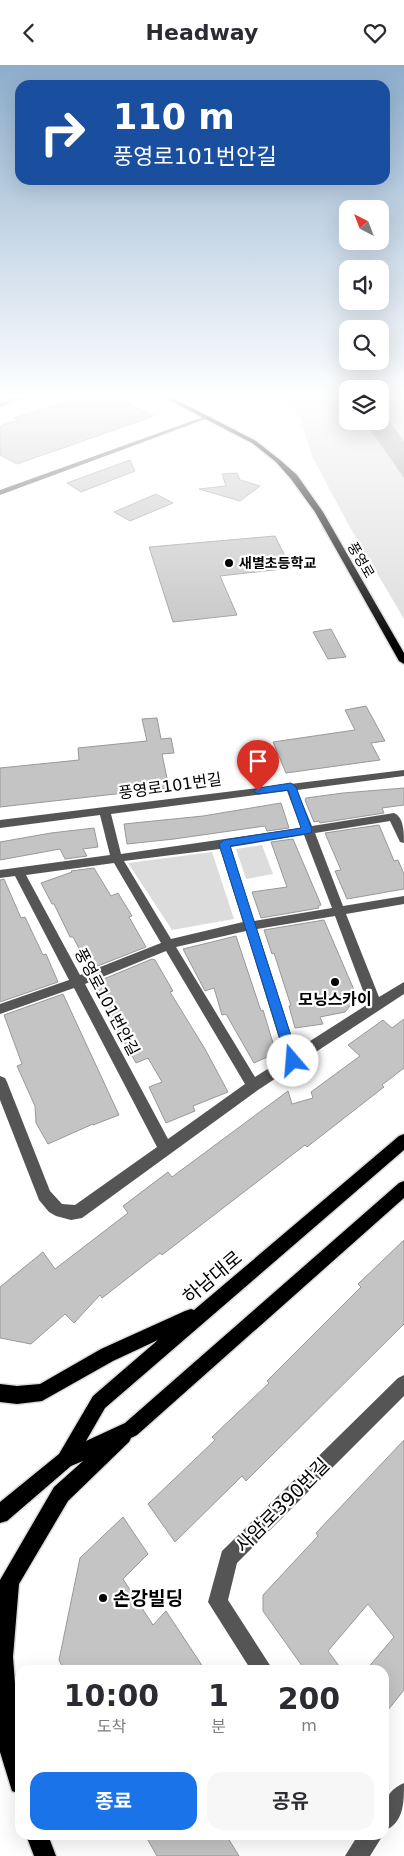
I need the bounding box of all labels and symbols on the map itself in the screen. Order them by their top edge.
north arrow [339,200,389,250]
street label: 풍영로 [344,539,378,581]
place label: 새별초등학교 [239,555,316,571]
marker: 새별초등학교 [223,557,235,569]
pin [237,740,279,791]
street label: 풍영로101번길 [117,769,223,803]
street label: 풍영로101번안길 [71,945,143,1059]
marker: 모닝스카이 [329,976,341,988]
place label: 모닝스카이 [298,990,372,1009]
position arrow [266,1034,318,1086]
street label: 하남대로 [178,1246,246,1308]
street label: 사암로390번길 [230,1453,334,1557]
place label: 손강빌딩 [113,1587,183,1609]
marker: 손강빌딩 [97,1592,109,1604]

